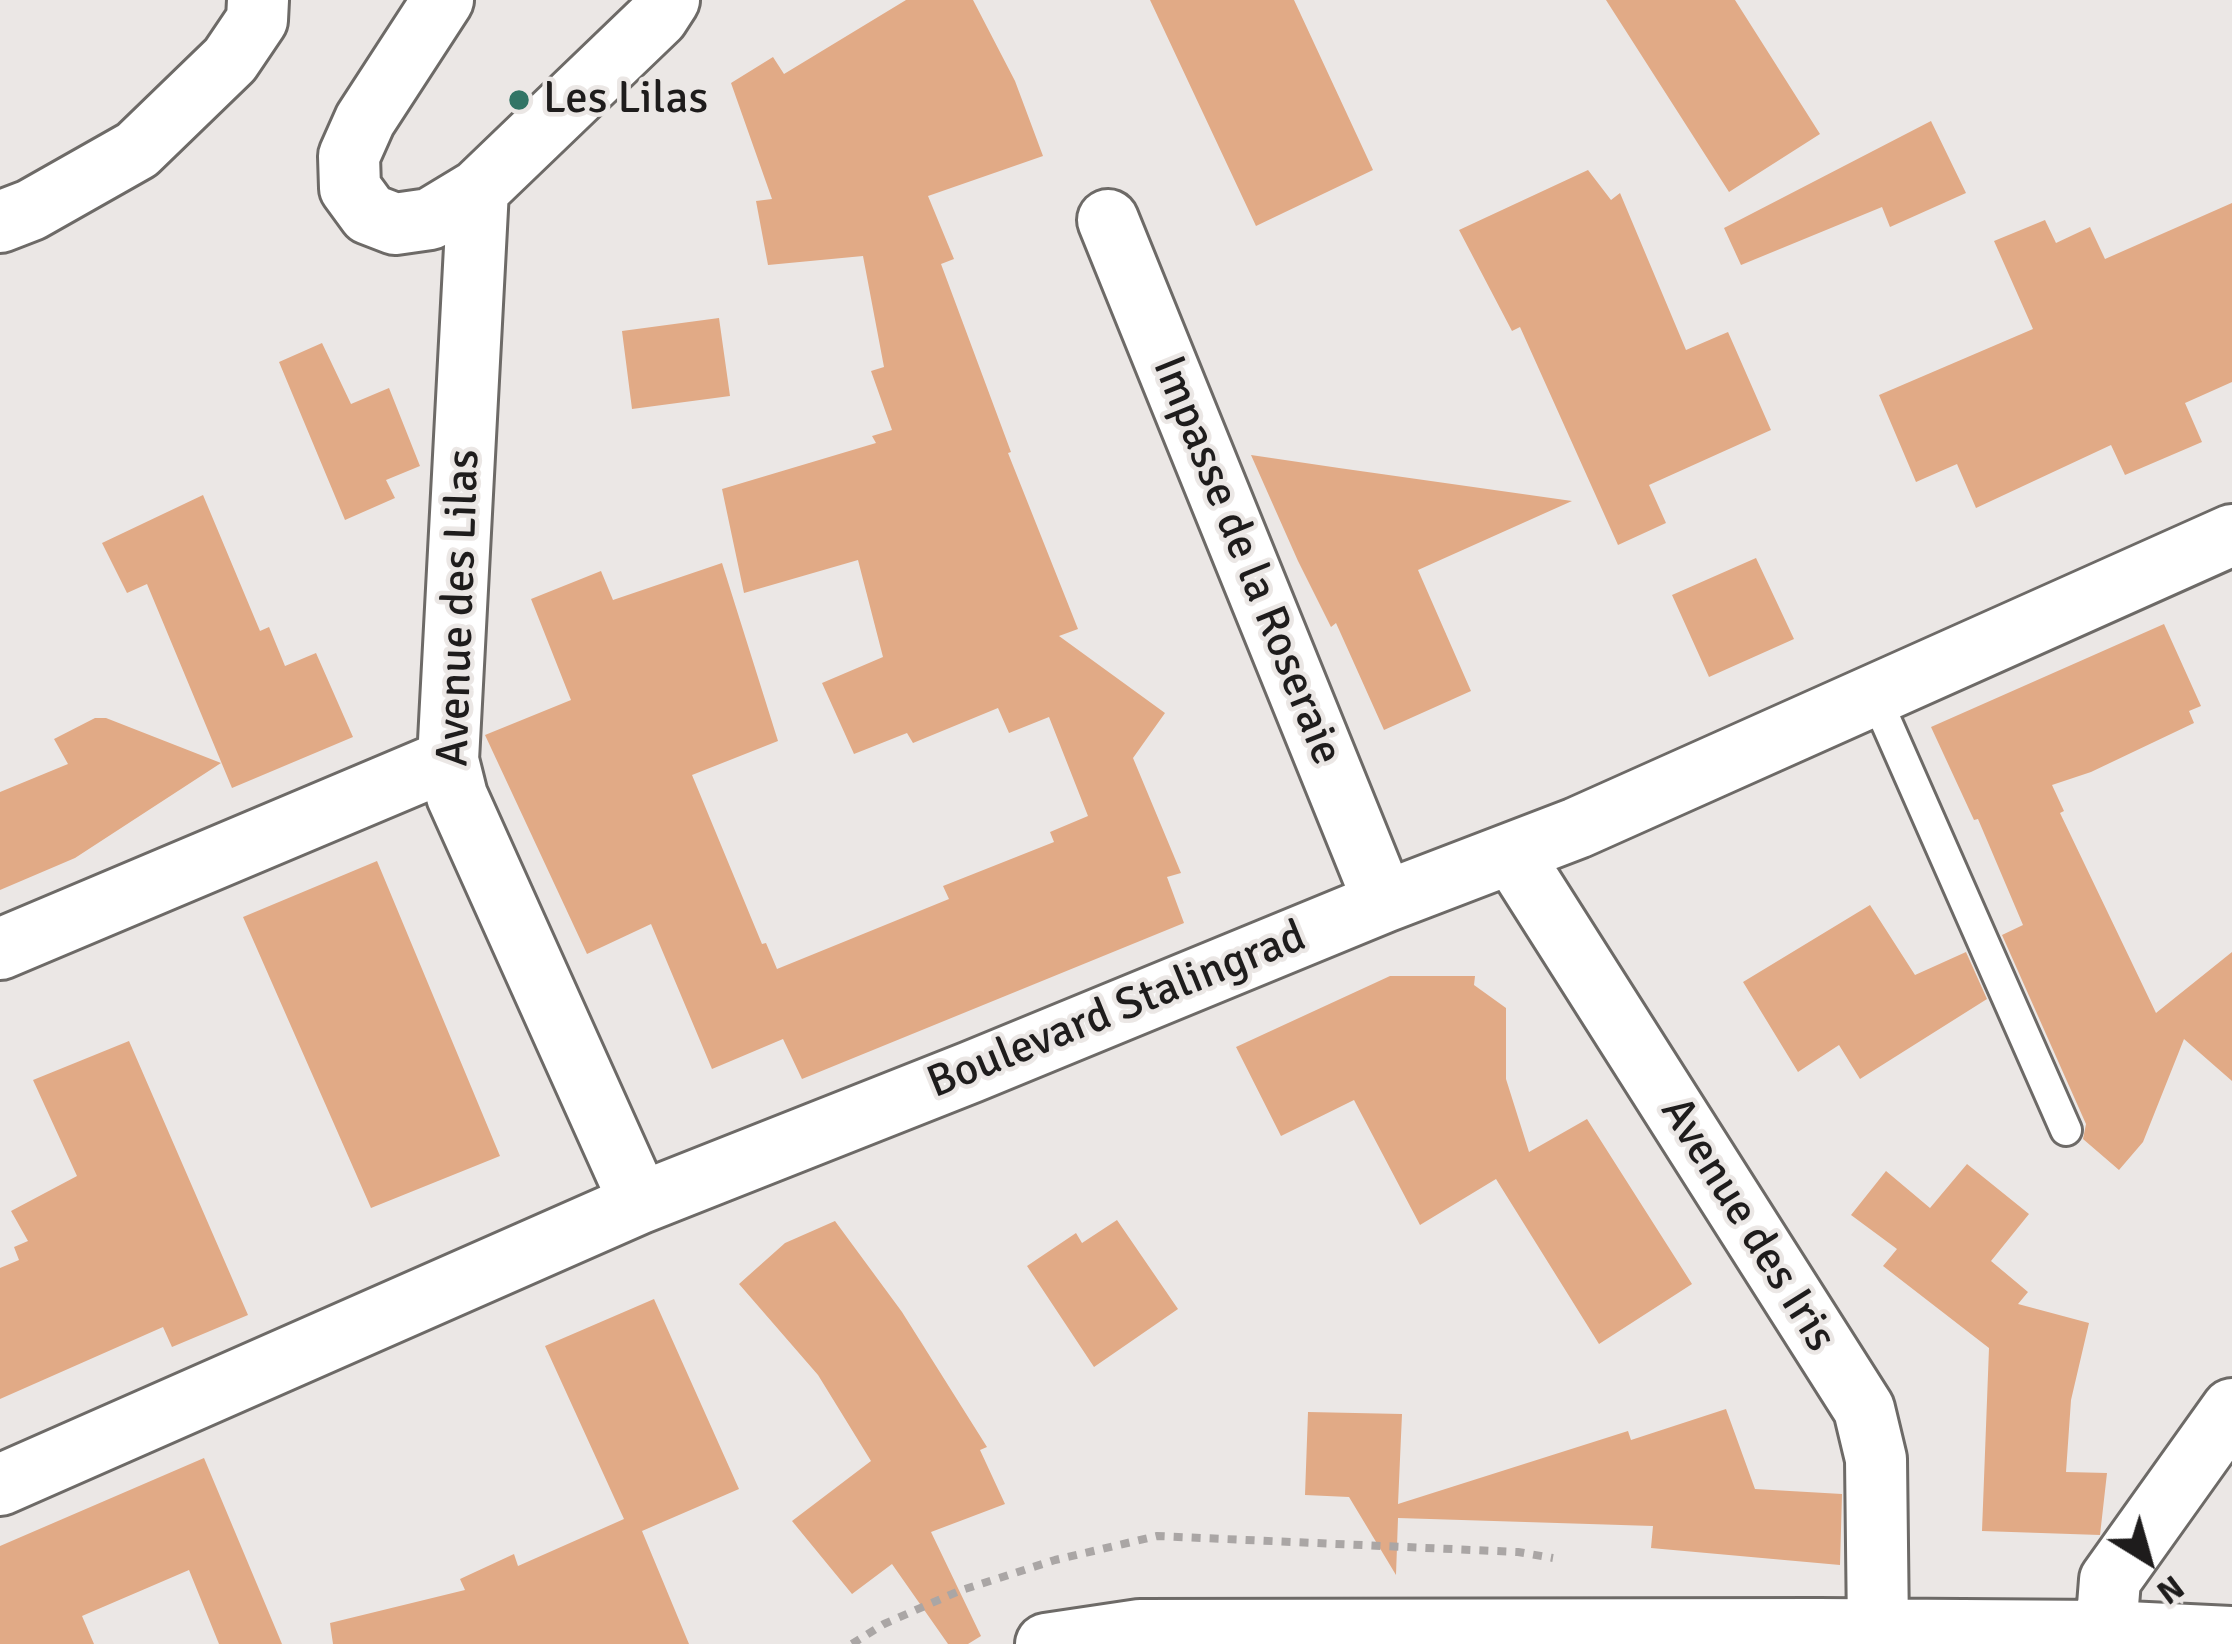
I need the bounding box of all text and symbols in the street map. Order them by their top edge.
place label: Les Lilas [543,73,708,127]
marker: Les Lilas [506,87,532,113]
street label: Impasse de la Roseraie [1139,349,1353,773]
street label: Avenue des Lilas [427,449,493,767]
street label: Boulevard Stalingrad [920,911,1314,1111]
street label: Avenue des Iris [1648,1088,1846,1362]
north arrow [2088,1500,2208,1620]
text: N [2148,1566,2191,1612]

